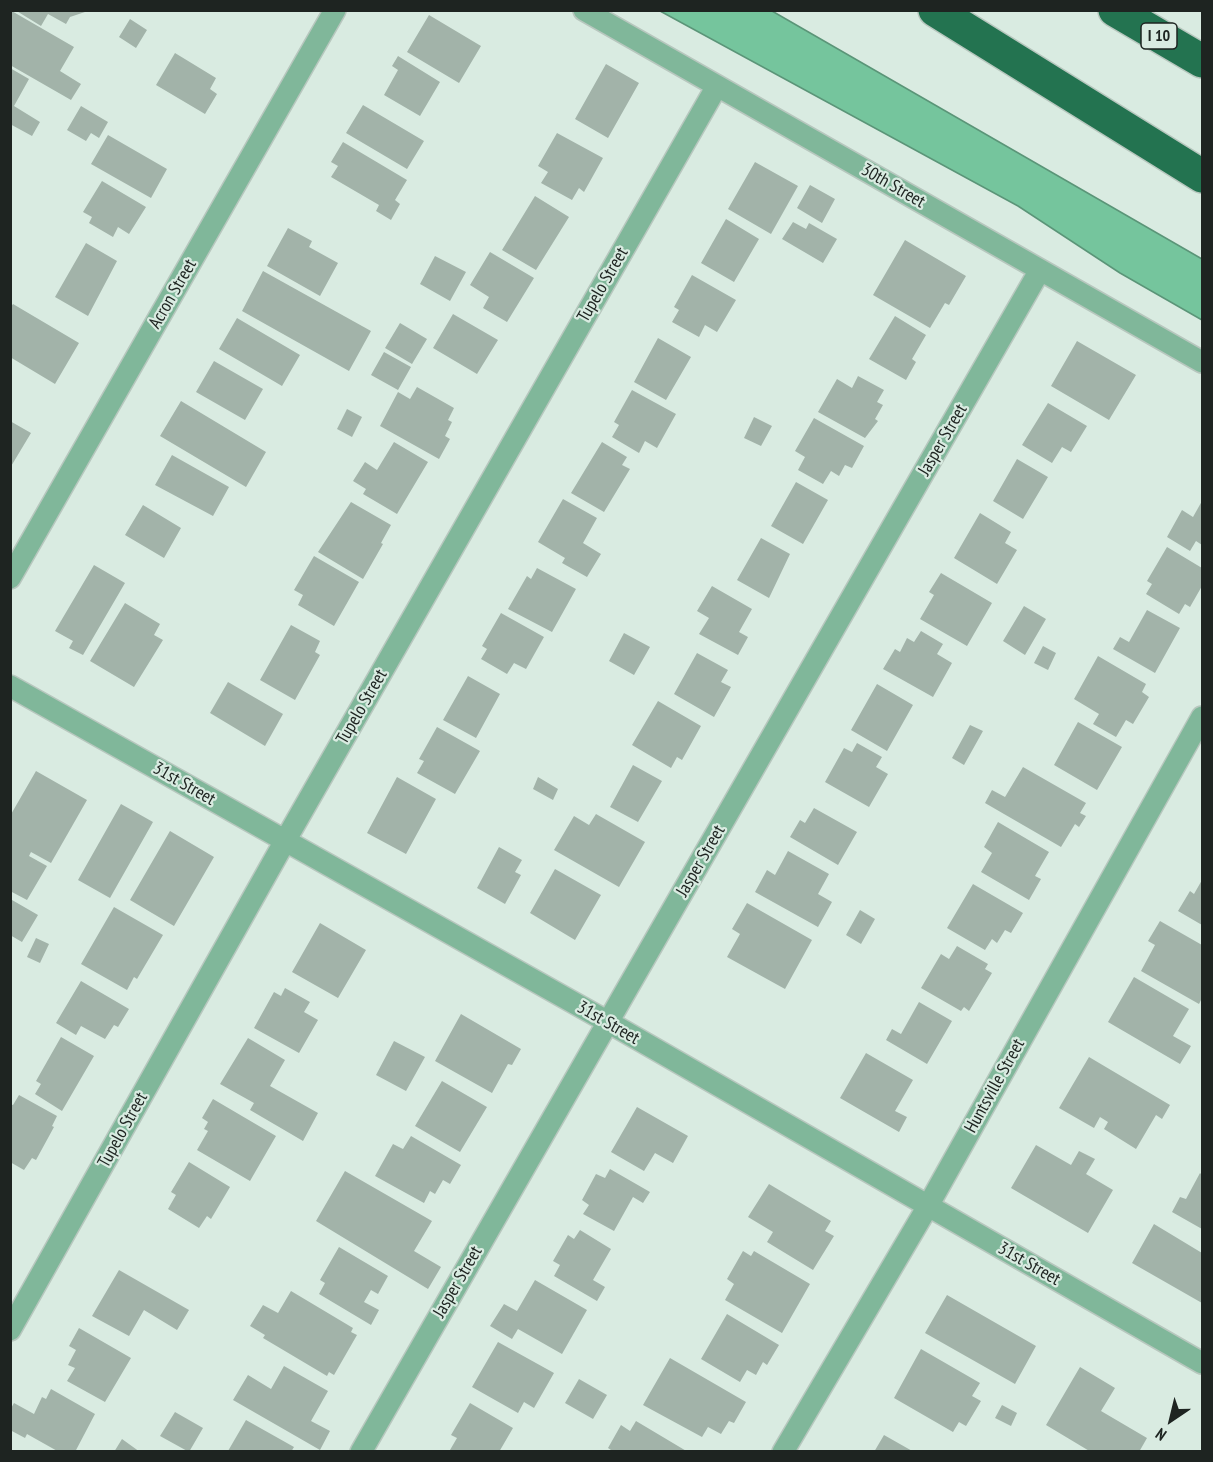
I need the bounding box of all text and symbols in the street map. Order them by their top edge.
road number: I 10 [1141,23,1177,49]
street label: 30th Street [857,159,929,213]
street label: Tupelo Street [573,244,633,326]
street label: Acron Street [145,256,201,332]
street label: Jasper Street [914,400,972,480]
street label: Tupelo Street [332,666,392,748]
street label: 31st Street [149,758,219,810]
street label: Jasper Street [672,821,730,901]
street label: 31st Street [573,997,643,1049]
street label: Huntsville Street [960,1035,1030,1137]
street label: Tupelo Street [94,1089,152,1171]
street label: 31st Street [994,1238,1064,1290]
street label: Jasper Street [429,1242,487,1322]
north arrow [1141,1390,1201,1450]
text: N [1151,1424,1170,1445]

